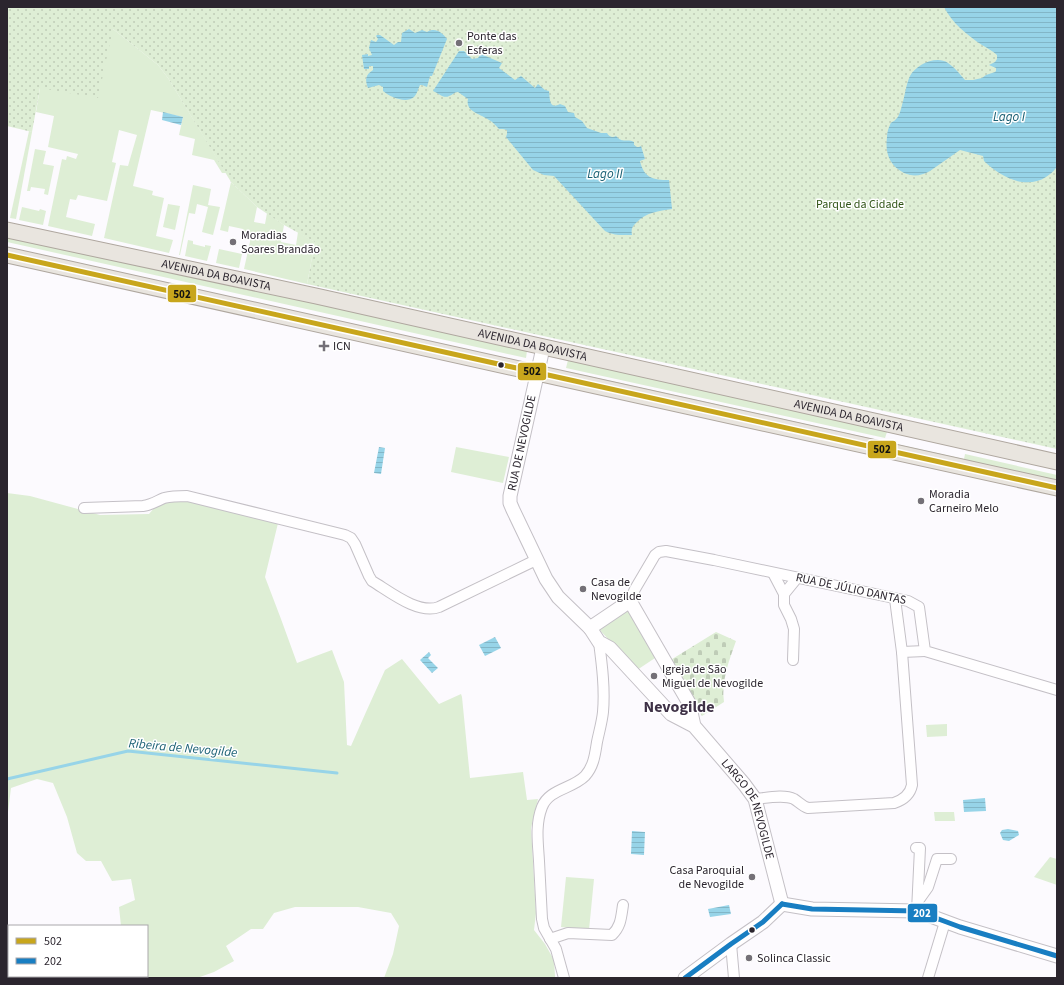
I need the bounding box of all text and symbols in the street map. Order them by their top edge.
place label: Ponte das Esferas [467,28,517,59]
marker: Ponte das Esferas [454,38,464,48]
water label: Lago I [993,108,1026,126]
water label: Lago II [587,165,623,183]
park label: Parque da Cidade [816,196,904,213]
place label: Moradias Soares Brandão [241,227,320,258]
marker: Moradias Soares Brandão [228,237,238,247]
street label: AVENIDA DA BOAVISTA [160,255,273,295]
line badge: 502 [167,284,197,303]
text: 502 [173,287,191,302]
street label: AVENIDA DA BOAVISTA [476,324,589,365]
place label: ICN [333,338,351,355]
marker: ICN [318,340,330,352]
unlabelled marker [496,360,506,370]
line badge: 502 [517,362,547,381]
text: 502 [523,364,541,379]
street label: RUA DE NEVOGILDE [504,393,540,493]
street label: AVENIDA DA BOAVISTA [793,395,906,436]
line badge: 502 [867,440,897,459]
text: 502 [873,442,891,457]
place label: Moradia Carneiro Melo [929,486,999,517]
marker: Moradia Carneiro Melo [916,496,926,506]
street label: RUA DE JÚLIO DANTAS [794,569,908,609]
place label: Casa de Nevogilde [591,574,642,605]
marker: Casa de Nevogilde [578,584,588,594]
place label: Igreja de São Miguel de Nevogilde [662,661,763,692]
marker: Igreja de São Miguel de Nevogilde [649,671,659,681]
district label: Nevogilde [644,696,714,718]
water label: Ribeira de Nevogilde [128,734,238,762]
street label: LARGO DE NEVOGILDE [717,755,779,861]
place label: Casa Paroquial de Nevogilde [669,862,744,893]
marker: Casa Paroquial de Nevogilde [747,872,757,882]
line badge: 202 [907,903,938,923]
text: 202 [913,906,931,921]
legend [8,925,148,977]
unlabelled marker [747,925,757,935]
text: 502 [44,933,62,950]
place label: Solinca Classic [757,950,831,967]
text: 202 [44,953,62,970]
marker: Solinca Classic [744,953,754,963]

